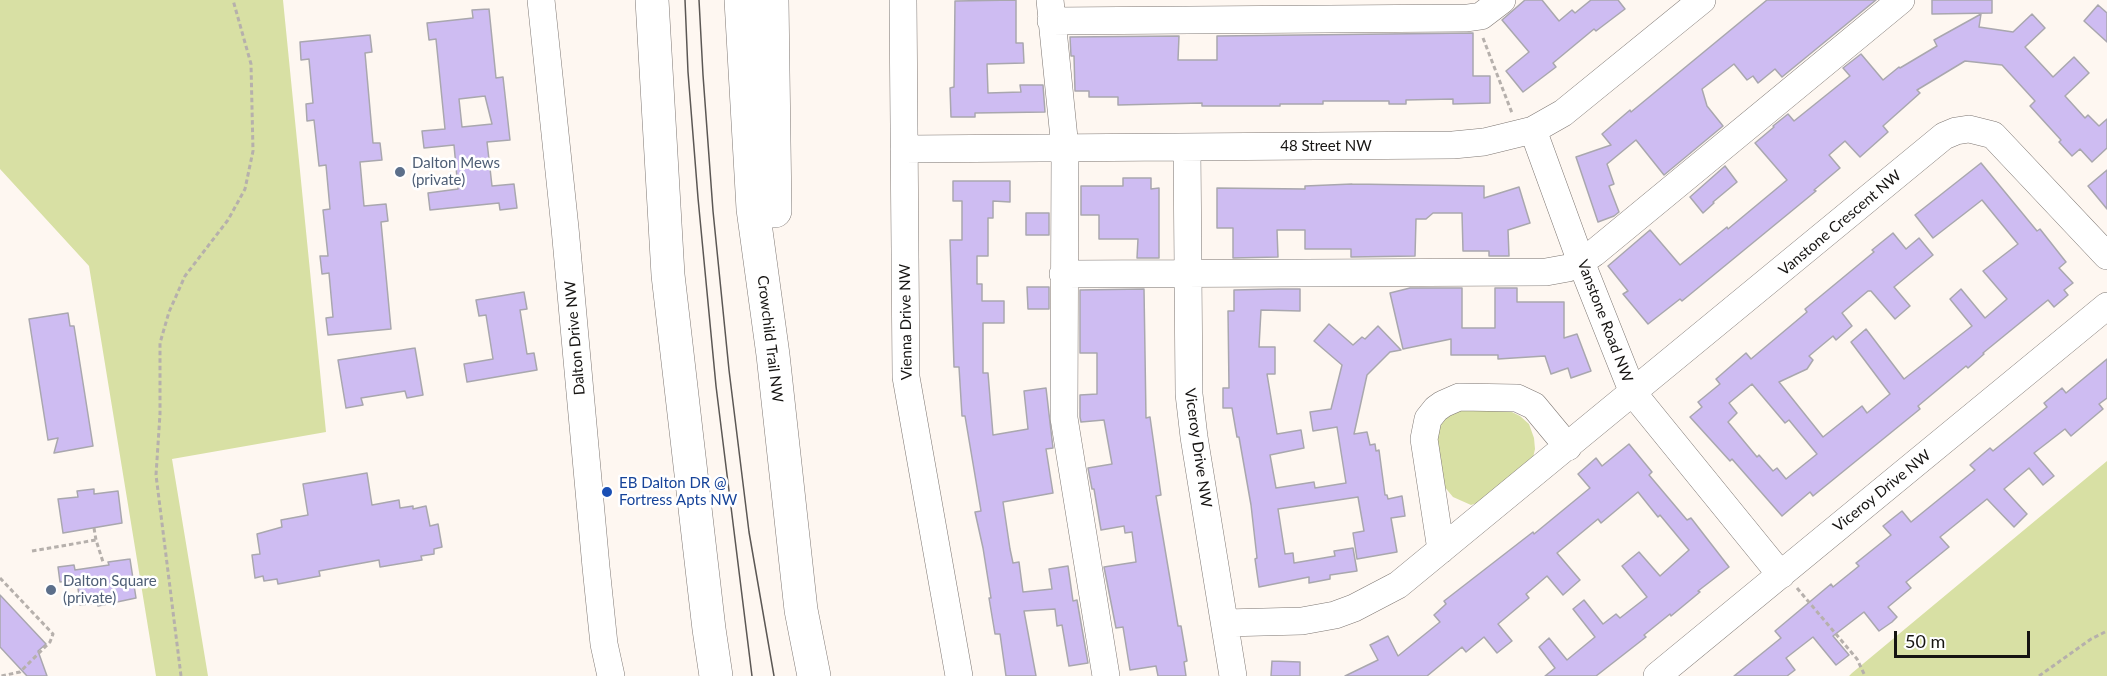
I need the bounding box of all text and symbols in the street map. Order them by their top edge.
street label: 48 Street NW [1280,137,1372,155]
place label: Dalton Mews (private) [412,154,500,189]
marker: Dalton Mews (private) [393,165,407,179]
street label: Vanstone Crescent NW [1775,167,1905,279]
street label: Vanstone Road NW [1573,257,1637,385]
street label: Vienna Drive NW [896,264,916,380]
street label: Crowchild Trail NW [753,274,787,404]
street label: Dalton Drive NW [561,280,589,396]
street label: Viceroy Drive NW [1181,387,1215,509]
street label: Viceroy Drive NW [1830,446,1934,536]
place label: EB Dalton DR @ Fortress Apts NW [619,474,737,509]
marker: EB Dalton DR @ Fortress Apts NW [600,485,614,499]
place label: Dalton Square (private) [63,572,157,607]
marker: Dalton Square (private) [44,583,58,597]
scale bar [1897,619,2034,657]
text: 50 m [1905,630,1945,652]

